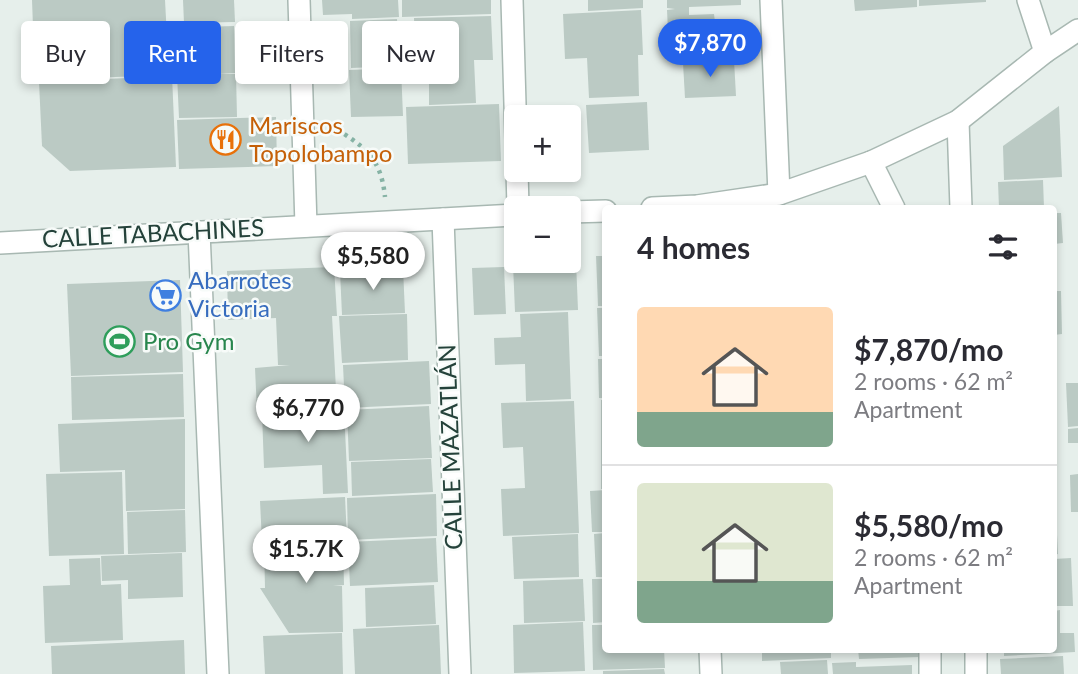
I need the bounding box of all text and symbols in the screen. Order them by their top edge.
pin: $7,870 [653,20,767,79]
chip: Buy [21,21,110,84]
chip: Rent [124,21,221,84]
chip: Filters [235,21,348,84]
chip: New [362,21,459,84]
text: $7,870 [674,28,746,56]
map controls [504,105,581,273]
button: + [504,105,581,182]
place label: Mariscos Topolobampo [249,110,392,167]
restaurant icon: Mariscos Topolobampo [209,123,243,157]
button: − [504,196,581,273]
street label: CALLE TABACHINES [41,212,265,253]
icon: filters [984,228,1022,266]
text: 4 homes [637,229,750,265]
pin: $5,580 [316,232,430,292]
text: $5,580 [337,241,409,269]
place label: Abarrotes Victoria [188,265,292,322]
supermarket icon: Abarrotes Victoria [148,278,182,312]
sports icon: Pro Gym [103,325,137,359]
place label: Pro Gym [143,326,234,355]
text: $7,870/mo [854,331,1003,367]
icon: home [693,335,777,419]
street label: CALLE MAZATLÁN [431,344,468,550]
text: 2 rooms · 62 m² [854,367,1013,395]
pin: $6,770 [251,384,365,444]
text: $6,770 [272,393,344,421]
text: Apartment [854,395,962,423]
text: $5,580/mo [854,507,1003,543]
icon: home [693,511,777,595]
pin: $15.7K [249,526,363,585]
text: $15.7K [269,534,343,562]
text: 2 rooms · 62 m² [854,543,1013,571]
text: Apartment [854,571,962,599]

